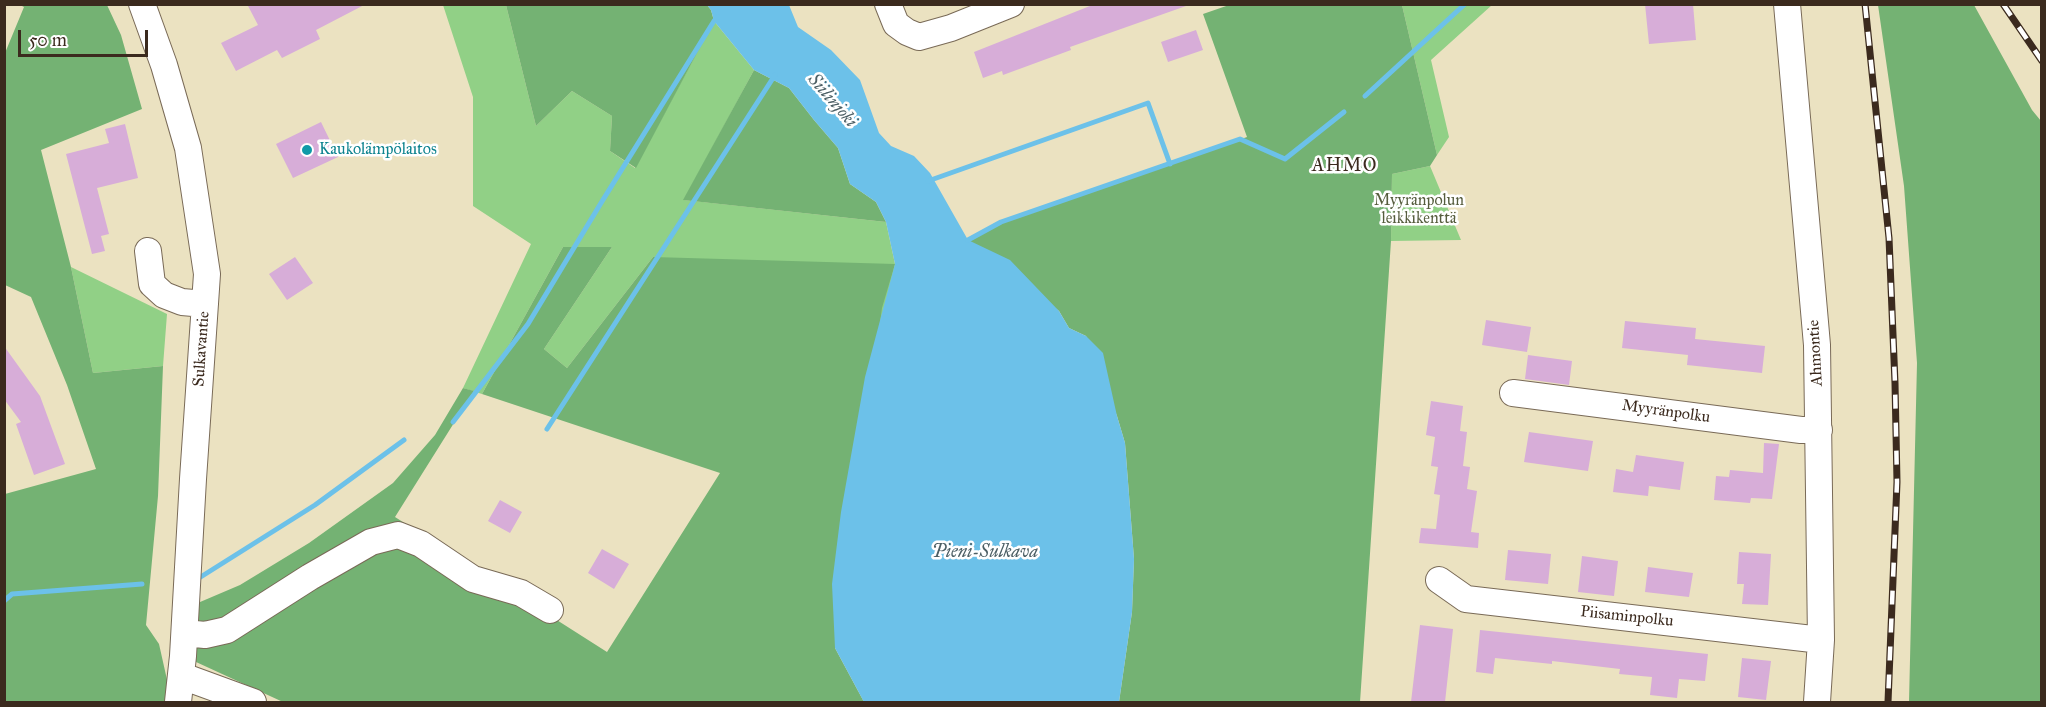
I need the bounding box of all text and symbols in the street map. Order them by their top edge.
scale bar [21,18,152,56]
text: 50 m [29,29,67,51]
water label: Siilinjoki [803,70,861,132]
place label: Kaukolämpölaitos [319,140,437,160]
marker: Kaukolämpölaitos [300,143,314,157]
district label: AHMO [1312,156,1378,178]
park label: Myyränpolun leikkikenttä [1374,191,1464,229]
street label: Sulkavantie [190,311,214,387]
street label: Ahmontie [1805,319,1827,387]
street label: Myyränpolku [1621,396,1711,428]
water label: Pieni-Sulkava [932,542,1038,564]
street label: Piisaminpolku [1580,603,1674,631]

